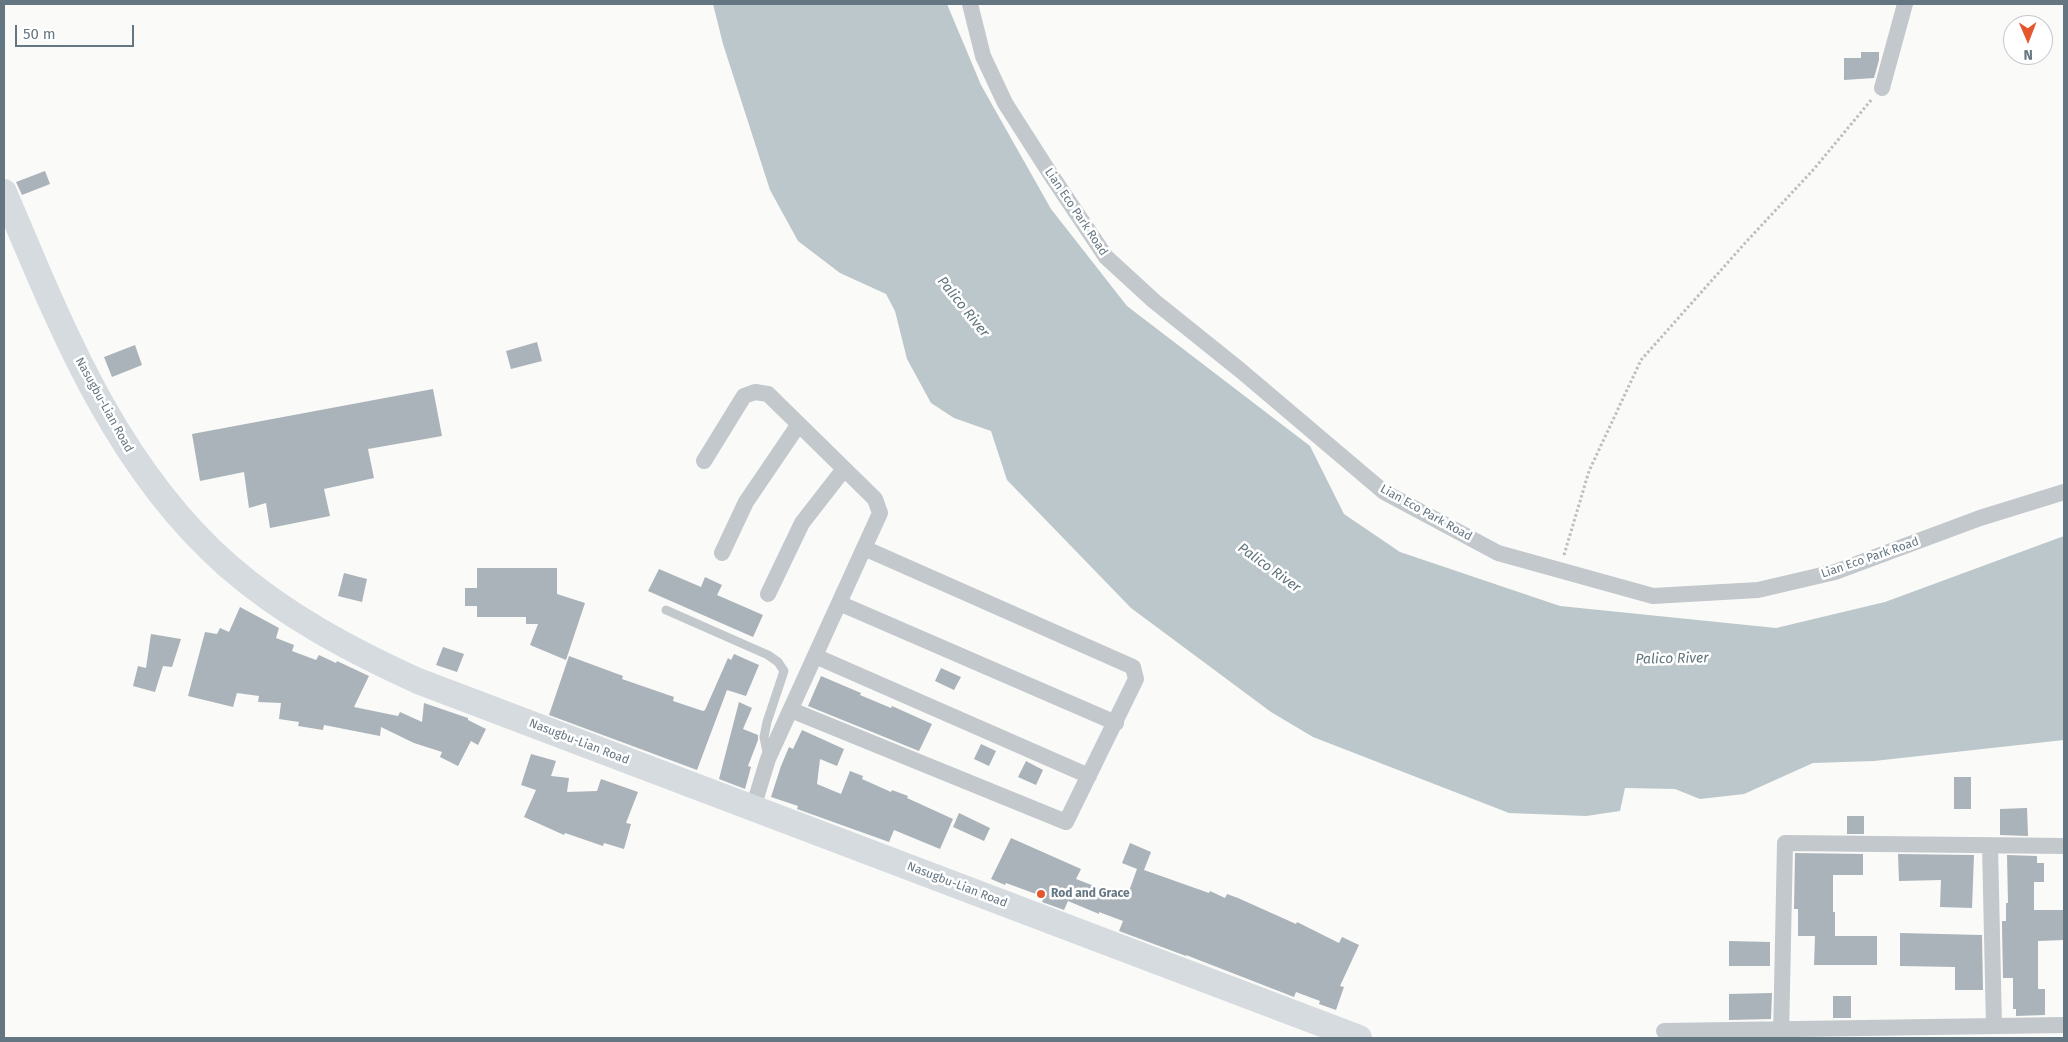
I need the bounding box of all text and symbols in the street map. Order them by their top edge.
scale bar [18,15,136,47]
north arrow [2003,15,2053,65]
text: 50 m [23,25,56,43]
text: N [2023,46,2033,63]
street label: Lian Eco Park Road [1041,166,1111,258]
water label: Palico River [933,273,993,341]
street label: Nasugbu-Lian Road [72,355,136,455]
street label: Lian Eco Park Road [1378,482,1474,544]
street label: Lian Eco Park Road [1819,535,1921,581]
water label: Palico River [1234,540,1304,596]
water label: Palico River [1635,650,1709,668]
street label: Nasugbu-Lian Road [527,716,631,768]
street label: Nasugbu-Lian Road [905,859,1009,911]
place label: Rod and Grace [1051,887,1130,901]
marker: Rod and Grace [1035,888,1047,900]

